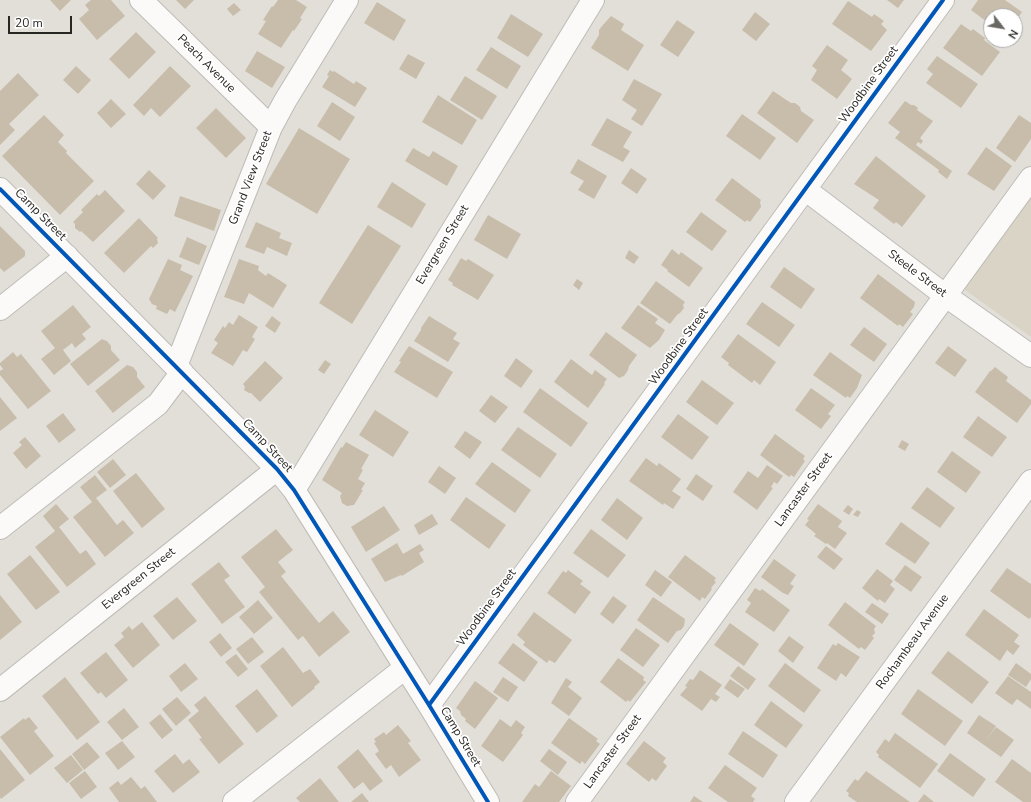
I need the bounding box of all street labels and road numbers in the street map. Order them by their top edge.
street label: Peach Avenue [174,32,238,96]
street label: Woodbine Street [836,44,902,126]
street label: Grand View Street [226,129,276,227]
street label: Camp Street [11,186,69,244]
street label: Evergreen Street [414,203,472,287]
street label: Steele Street [885,247,949,301]
street label: Woodbine Street [646,306,712,388]
street label: Camp Street [239,416,295,476]
street label: Lancaster Street [772,450,836,530]
street label: Evergreen Street [99,545,179,613]
street label: Woodbine Street [454,567,520,649]
street label: Rochambeau Avenue [874,592,952,692]
street label: Camp Street [436,704,484,770]
street label: Lancaster Street [581,712,645,792]

